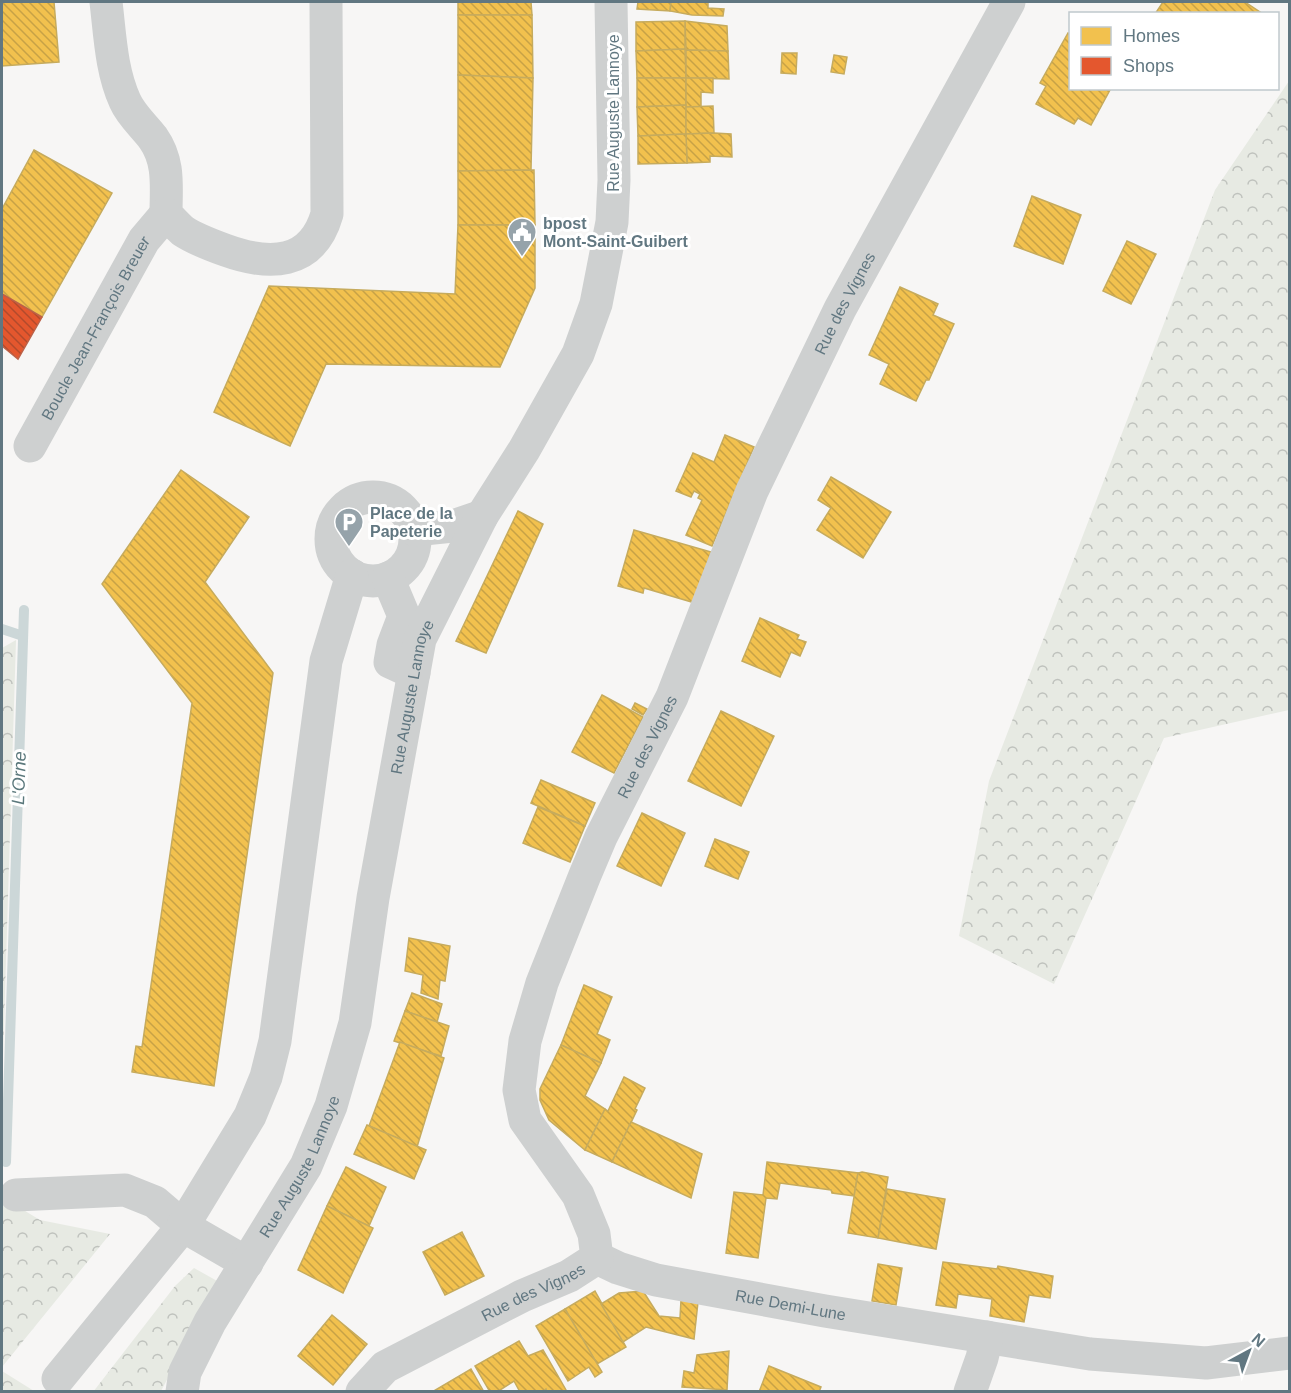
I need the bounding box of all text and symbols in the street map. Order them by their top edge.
legend [1069,12,1279,90]
text: Homes [1123,26,1180,46]
street label: Rue Auguste Lannoye [605,34,622,192]
text: Shops [1123,56,1174,76]
place label: bpost Mont-Saint-Guibert [543,215,689,250]
public building icon: bpost Mont-Saint-Guibert [506,216,538,258]
street label: Boucle Jean-François Breuer [38,232,153,423]
street label: Rue des Vignes [811,249,878,357]
place label: Place de la Papeterie [370,505,453,540]
parking icon: Place de la Papeterie [333,506,365,548]
street label: Rue Auguste Lannoye [387,617,437,775]
street label: Rue des Vignes [614,693,680,801]
water label: L'Orne [8,751,30,805]
street label: Rue Auguste Lannoye [256,1093,342,1240]
street label: Rue des Vignes [478,1260,588,1324]
street label: Rue Demi-Lune [734,1286,847,1323]
north arrow [1219,1321,1279,1381]
text: N [1249,1330,1268,1350]

